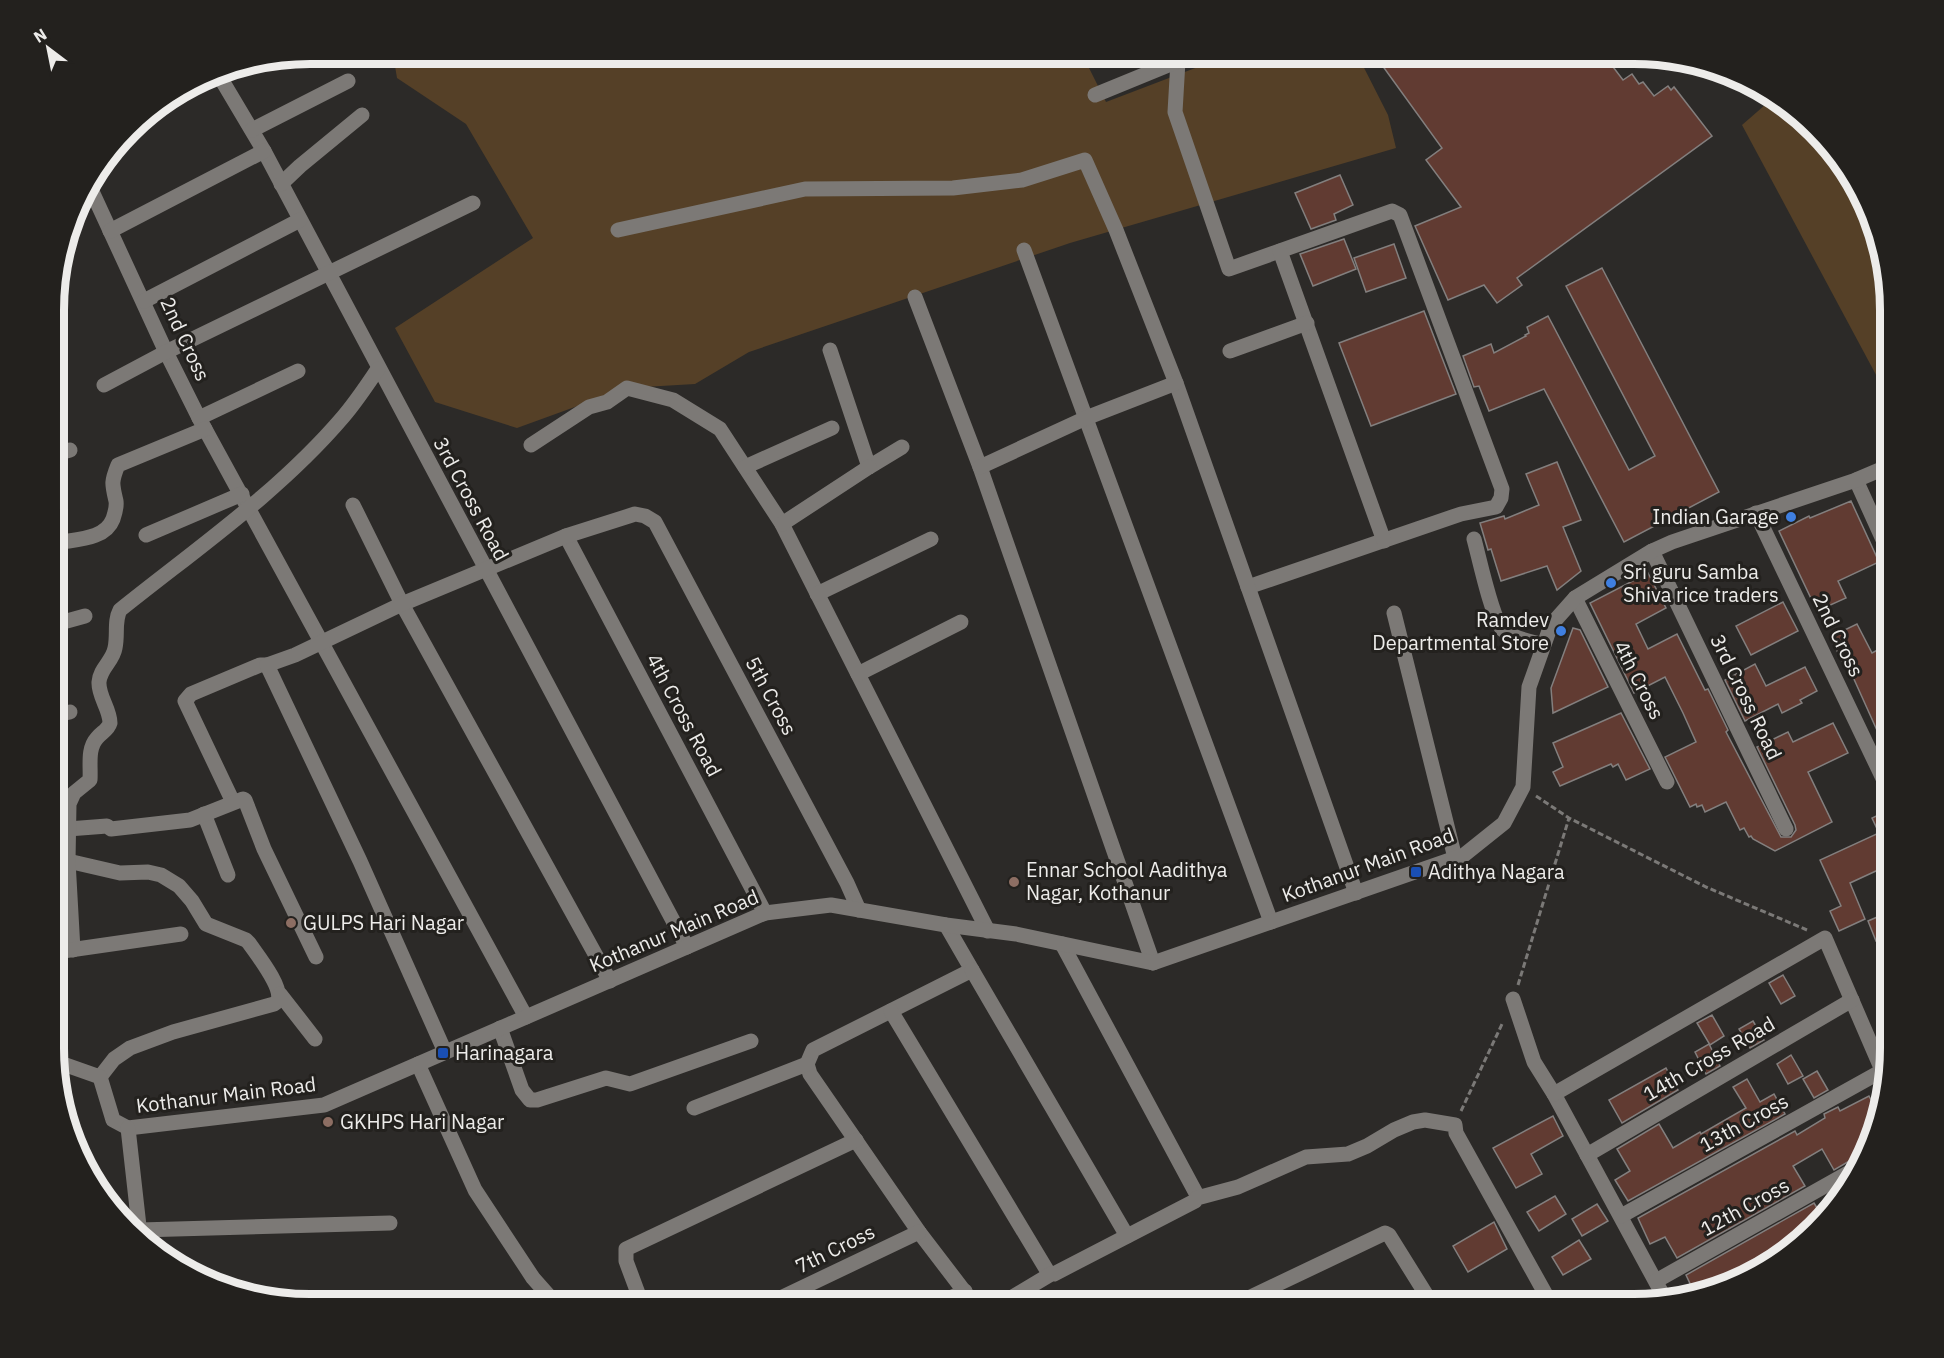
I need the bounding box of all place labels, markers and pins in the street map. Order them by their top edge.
place label: Indian Garage [1652,503,1779,530]
marker: Indian Garage [1784,510,1798,524]
place label: Sri guru Samba Shiva rice traders [1623,558,1779,608]
marker: Sri guru Samba Shiva rice traders [1604,576,1618,590]
place label: Ramdev Departmental Store [1372,606,1549,656]
marker: Ramdev Departmental Store [1554,624,1568,638]
place label: Ennar School Aadithya Nagar, Kothanur [1026,856,1228,906]
place label: Adithya Nagara [1428,858,1565,885]
marker: Adithya Nagara [1409,865,1423,879]
marker: Ennar School Aadithya Nagar, Kothanur [1007,875,1021,889]
place label: GULPS Hari Nagar [303,909,464,936]
marker: GULPS Hari Nagar [284,916,298,930]
place label: Harinagara [455,1039,554,1066]
marker: Harinagara [436,1046,450,1060]
place label: GKHPS Hari Nagar [340,1108,504,1135]
marker: GKHPS Hari Nagar [321,1115,335,1129]

